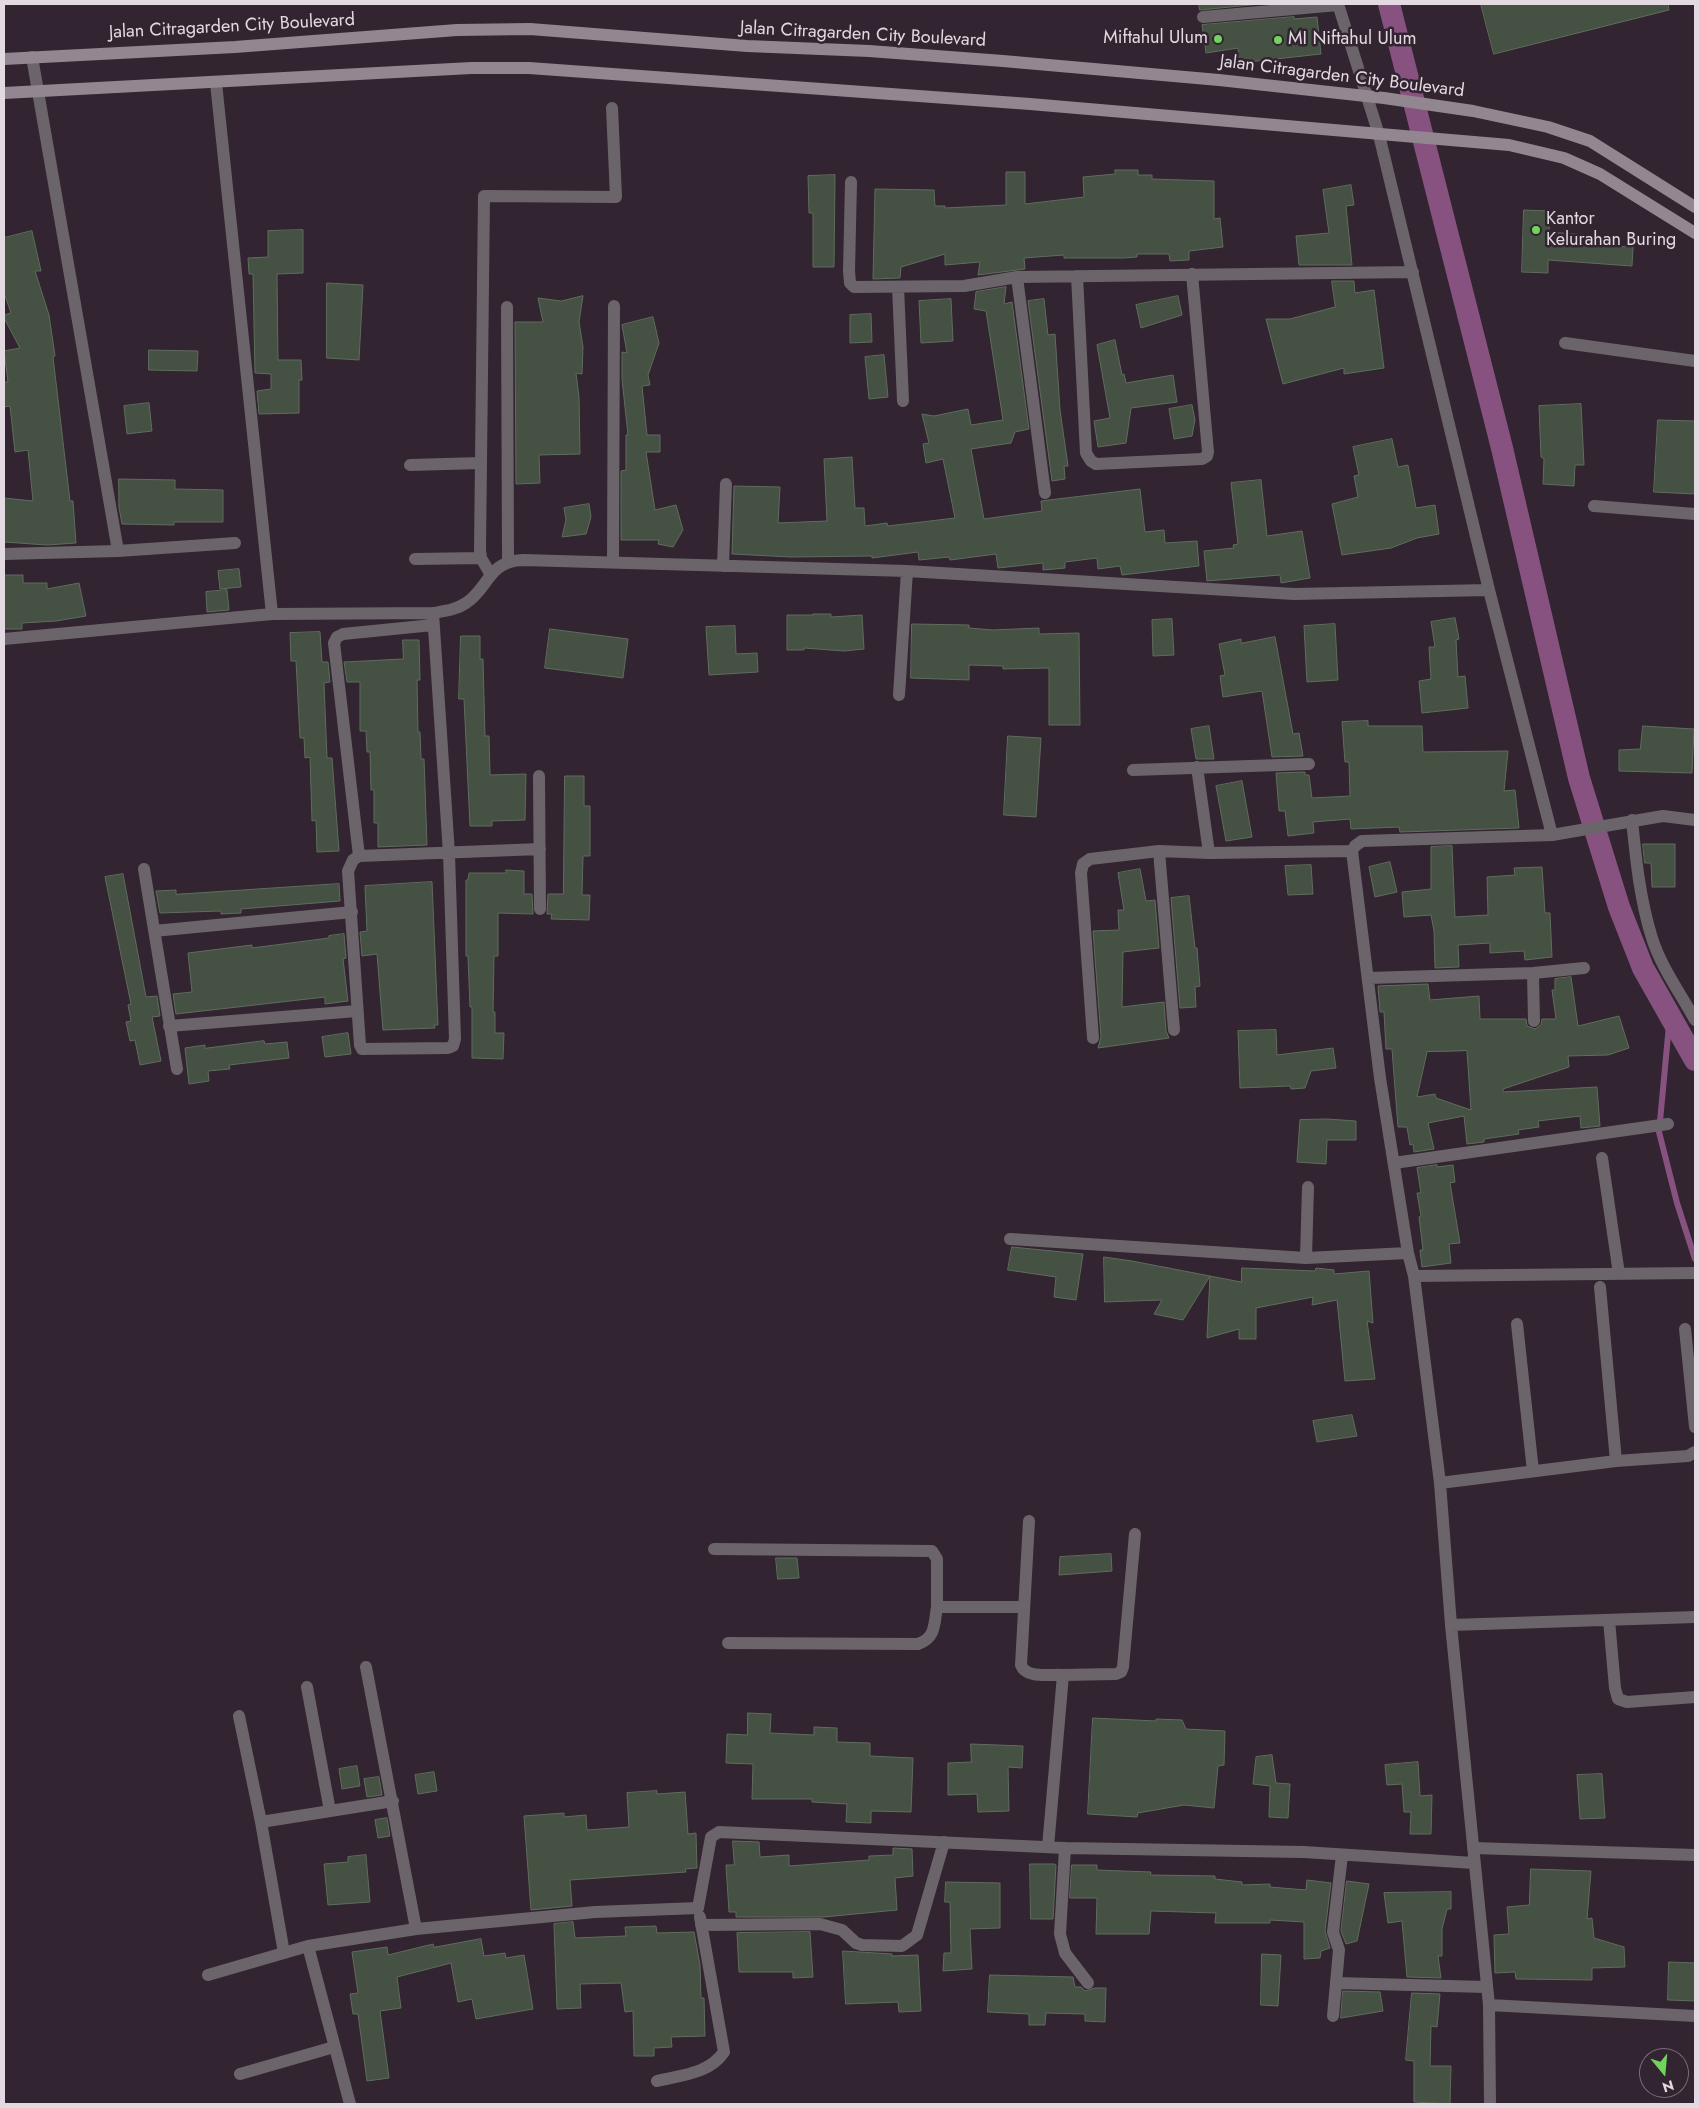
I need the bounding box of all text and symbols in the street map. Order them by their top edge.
street label: Jalan Citragarden City Boulevard [108,10,356,44]
street label: Jalan Citragarden City Boulevard [739,18,987,52]
place label: Miftahul Ulum [1103,28,1208,50]
place label: MI Niftahul Ulum [1288,29,1416,51]
marker: Miftahul Ulum [1212,33,1224,45]
marker: MI Niftahul Ulum [1272,34,1284,46]
street label: Jalan Citragarden City Boulevard [1218,51,1466,103]
place label: Kantor Kelurahan Buring [1546,209,1676,252]
marker: Kantor Kelurahan Buring [1530,224,1542,236]
north arrow [1639,2048,1689,2098]
text: N [1660,2075,1676,2098]

